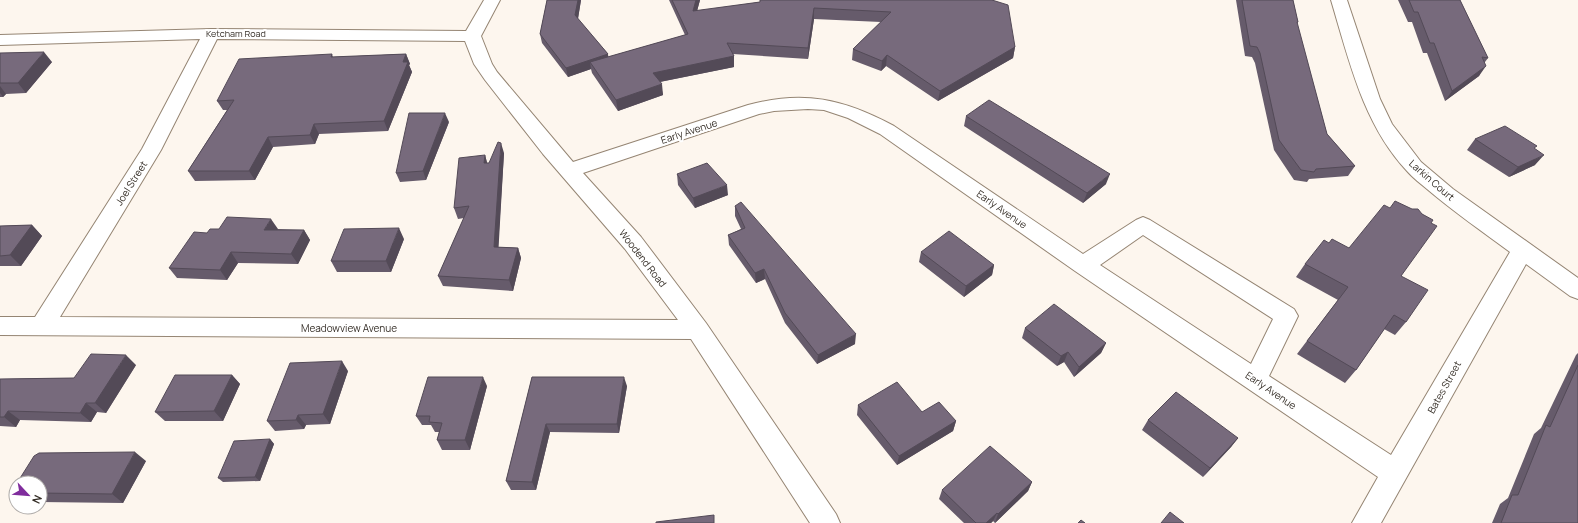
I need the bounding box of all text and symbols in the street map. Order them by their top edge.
street label: Ketcham Road [206,27,266,40]
street label: Early Avenue [659,115,719,147]
street label: Larkin Court [1406,156,1458,204]
street label: Joel Street [112,158,150,208]
street label: Early Avenue [974,186,1030,232]
street label: Woodend Road [616,226,670,290]
street label: Meadowview Avenue [301,321,397,335]
street label: Bates Street [1424,358,1464,416]
street label: Early Avenue [1243,368,1299,412]
north arrow [8,475,48,515]
text: N [29,493,46,507]

